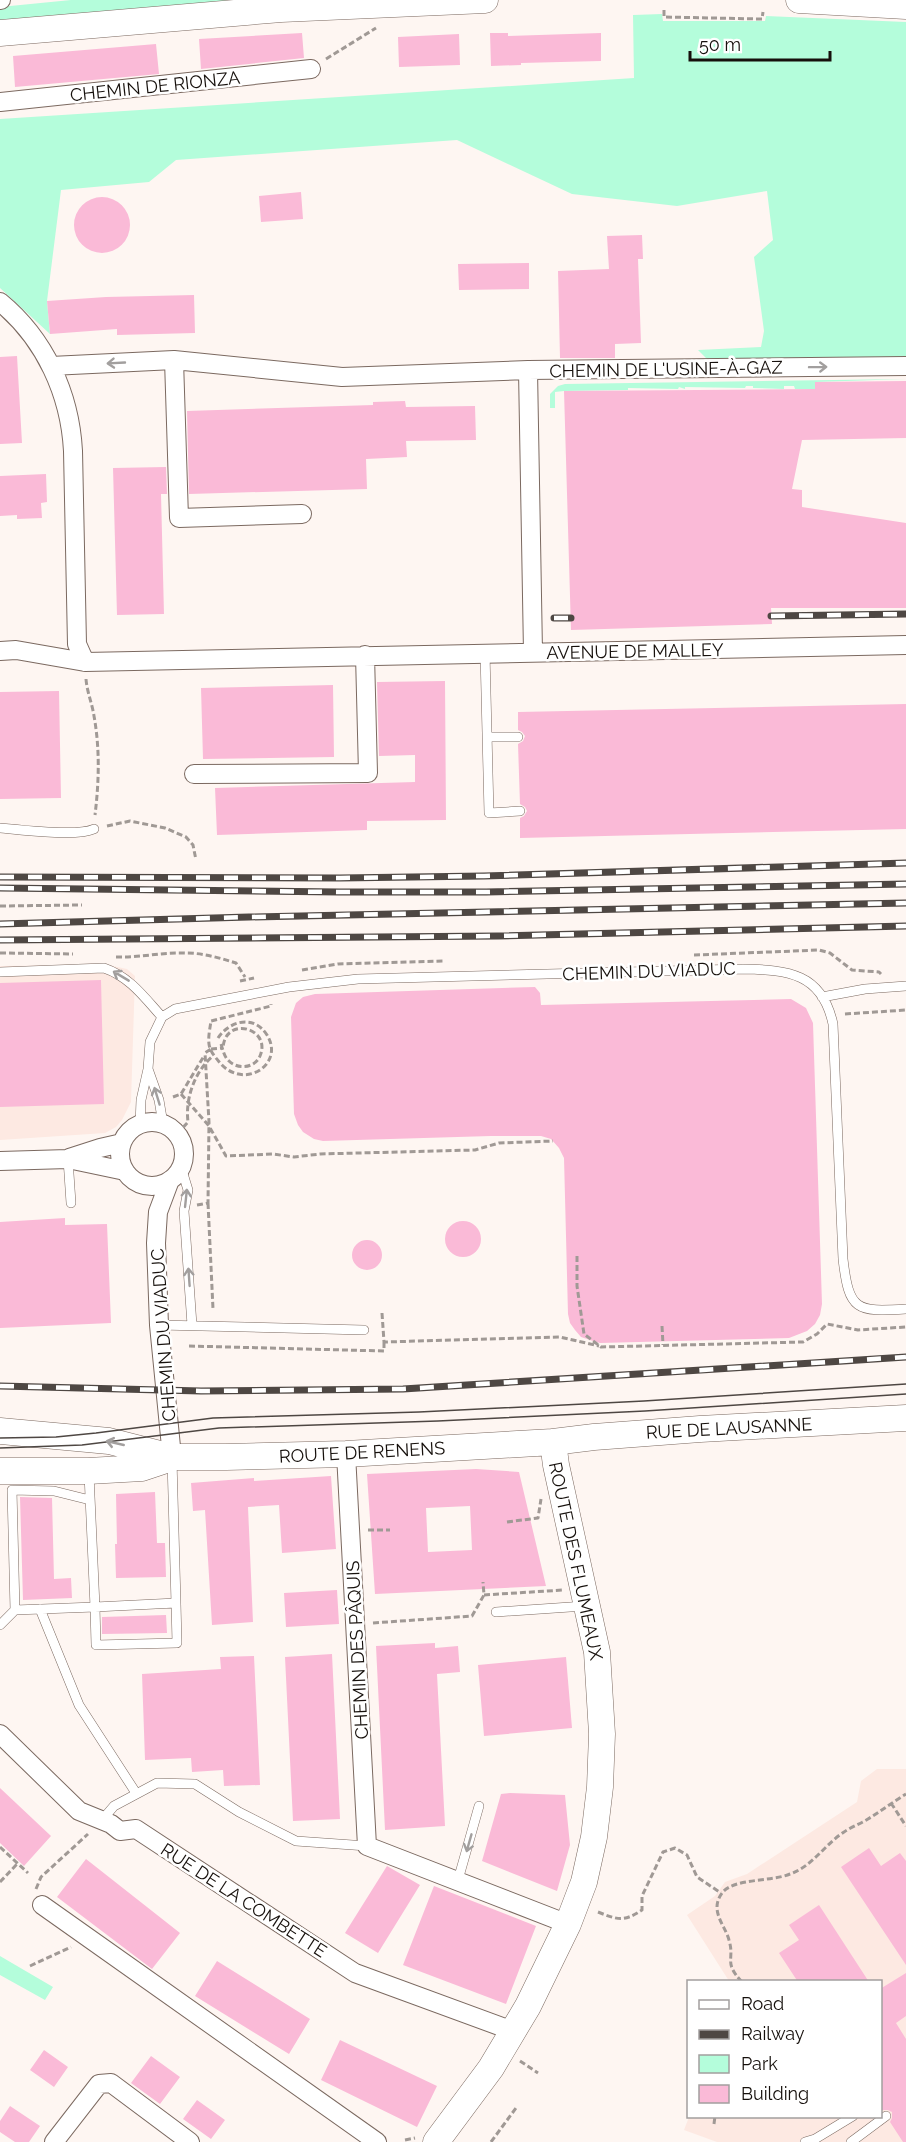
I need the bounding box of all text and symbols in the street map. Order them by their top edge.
scale bar [690,24,830,62]
text: 50 m [699,34,741,55]
street label: CHEMIN DE RIONZA [69,67,241,105]
street label: CHEMIN DE L'USINE-À-GAZ [549,355,783,382]
one-way arrow [106,357,126,368]
one-way arrow [807,361,827,373]
street label: AVENUE DE MALLEY [546,639,724,663]
street label: CHEMIN DU VIADUC [562,957,736,985]
one-way arrow [113,970,130,982]
one-way arrow [151,1087,162,1106]
one-way arrow [181,1189,192,1208]
street label: CHEMIN DU VIADUC [146,1248,180,1422]
one-way arrow [183,1268,194,1288]
street label: RUE DE LAUSANNE [645,1413,813,1443]
one-way arrow [106,1437,126,1448]
street label: ROUTE DE RENENS [278,1437,446,1467]
street label: ROUTE DES FLUMEAUX [545,1460,607,1663]
street label: CHEMIN DES PÂQUIS [341,1560,372,1740]
one-way arrow [463,1833,474,1852]
street label: RUE DE LA COMBETTE [157,1839,331,1961]
legend [687,1980,882,2118]
text: Road [741,1993,784,2014]
text: Railway [741,2023,805,2044]
text: Park [741,2053,778,2074]
text: Building [741,2083,809,2104]

